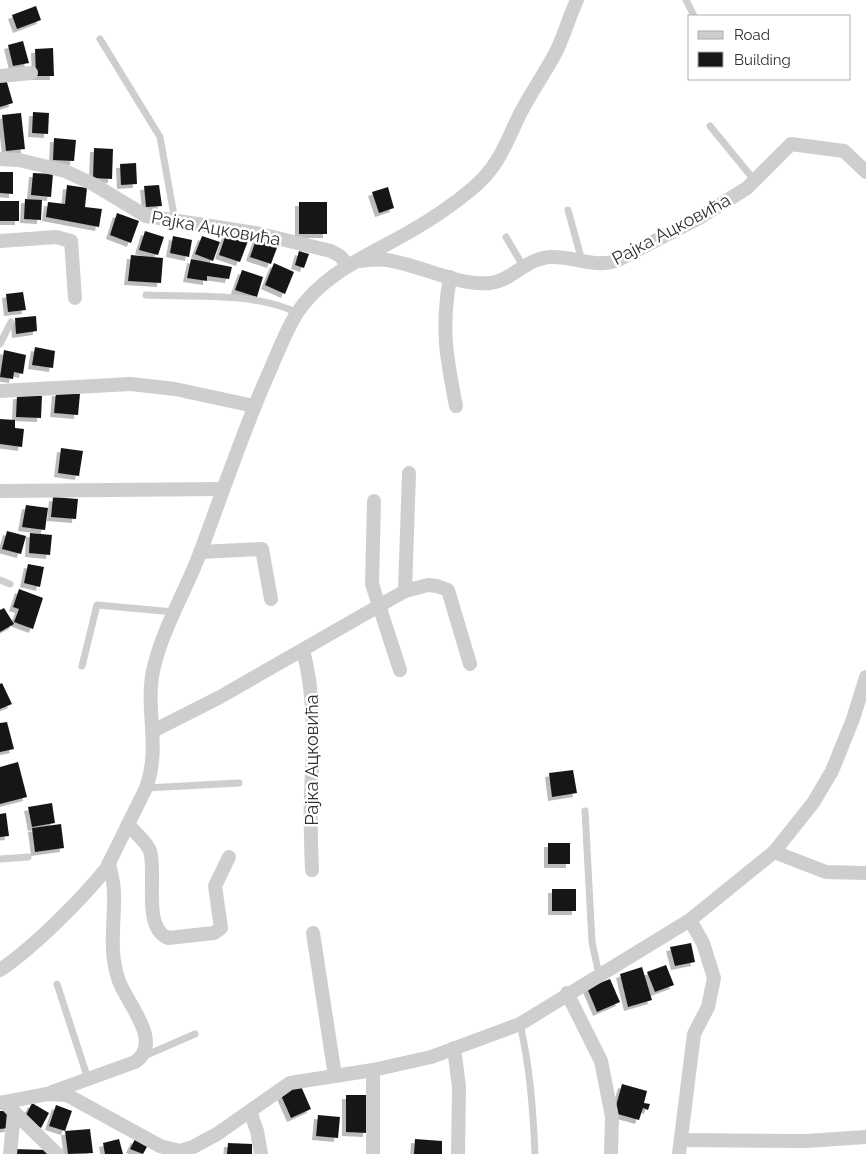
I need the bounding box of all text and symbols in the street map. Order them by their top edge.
legend [688,15,851,80]
text: Road [734,26,770,44]
text: Building [734,51,791,69]
street label: Рајка Ацковића [608,189,734,269]
street label: Рајка Ацковића [150,206,282,250]
street label: Рајка Ацковића [301,695,322,825]

